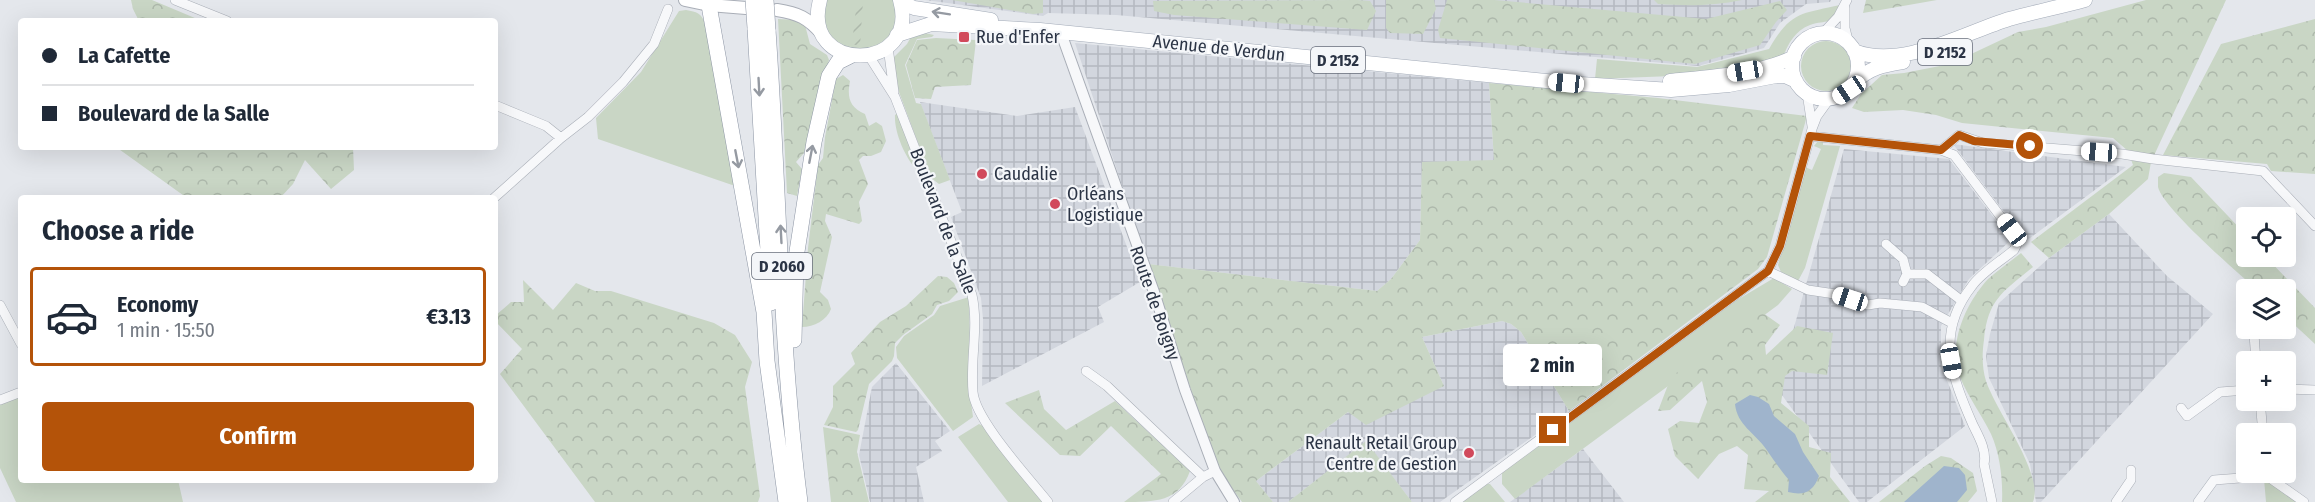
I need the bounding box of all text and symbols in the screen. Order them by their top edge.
one-way arrow [932,7,951,18]
place label: Rue d'Enfer [976,26,1061,48]
marker: Rue d'Enfer [957,30,971,44]
street label: Avenue de Verdun [1152,30,1286,66]
road number: D 2152 [1918,39,1972,65]
text: La Cafette [78,42,170,69]
road number: D 2152 [1311,47,1365,73]
car [1726,59,1764,83]
car [1547,72,1585,94]
car [1829,72,1869,108]
one-way arrow [754,76,765,96]
text: Boulevard de la Salle [78,100,270,127]
route start [2016,132,2043,159]
car [2080,142,2118,162]
one-way arrow [806,145,817,164]
street label: Boulevard de la Salle [905,145,981,297]
one-way arrow [732,149,743,169]
place label: Caudalie [994,163,1058,185]
marker: Caudalie [975,167,989,181]
place label: Orléans Logistique [1067,183,1143,226]
marker: Orléans Logistique [1048,197,1062,211]
map controls [2236,207,2296,483]
button: locate [2236,207,2296,267]
car [1994,210,2030,250]
text: Choose a ride [42,215,194,247]
one-way arrow [775,225,786,245]
street label: Route de Boigny [1125,243,1185,363]
road number: D 2060 [752,253,812,279]
button: layers [2236,279,2296,339]
car [1830,285,1870,313]
icon: car [45,290,99,344]
text: Economy [117,291,198,318]
text: €3.13 [426,303,471,330]
text: 1 min · 15:50 [117,318,215,342]
car [1939,342,1963,380]
callout: 2 min [1504,343,1602,385]
button: + [2236,351,2296,411]
text: 2 min [1530,353,1575,377]
button: Confirm [42,402,474,471]
route end [1539,416,1566,443]
button: − [2236,423,2296,483]
place label: Renault Retail Group Centre de Gestion [1305,432,1457,475]
marker: Renault Retail Group Centre de Gestion [1462,446,1476,460]

